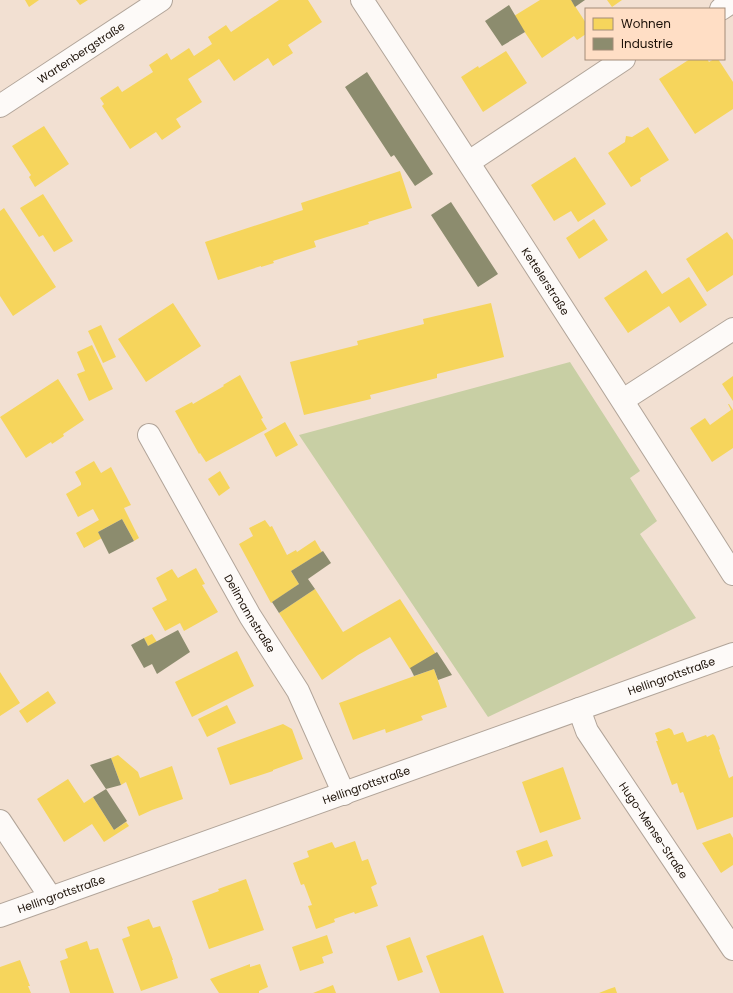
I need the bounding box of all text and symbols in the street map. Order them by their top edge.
legend [585,8,725,60]
text: Wohnen [621,15,671,32]
street label: Wartenbergstraße [34,18,128,87]
text: Industrie [621,35,673,52]
street label: Kettelerstraße [518,245,573,319]
street label: Deilmannstraße [220,571,279,656]
street label: Hellingrottstraße [625,653,718,699]
street label: Hellingrottstraße [320,762,412,808]
street label: Hugo-Mense-Straße [615,779,692,882]
street label: Hellingrottstraße [15,871,107,917]

